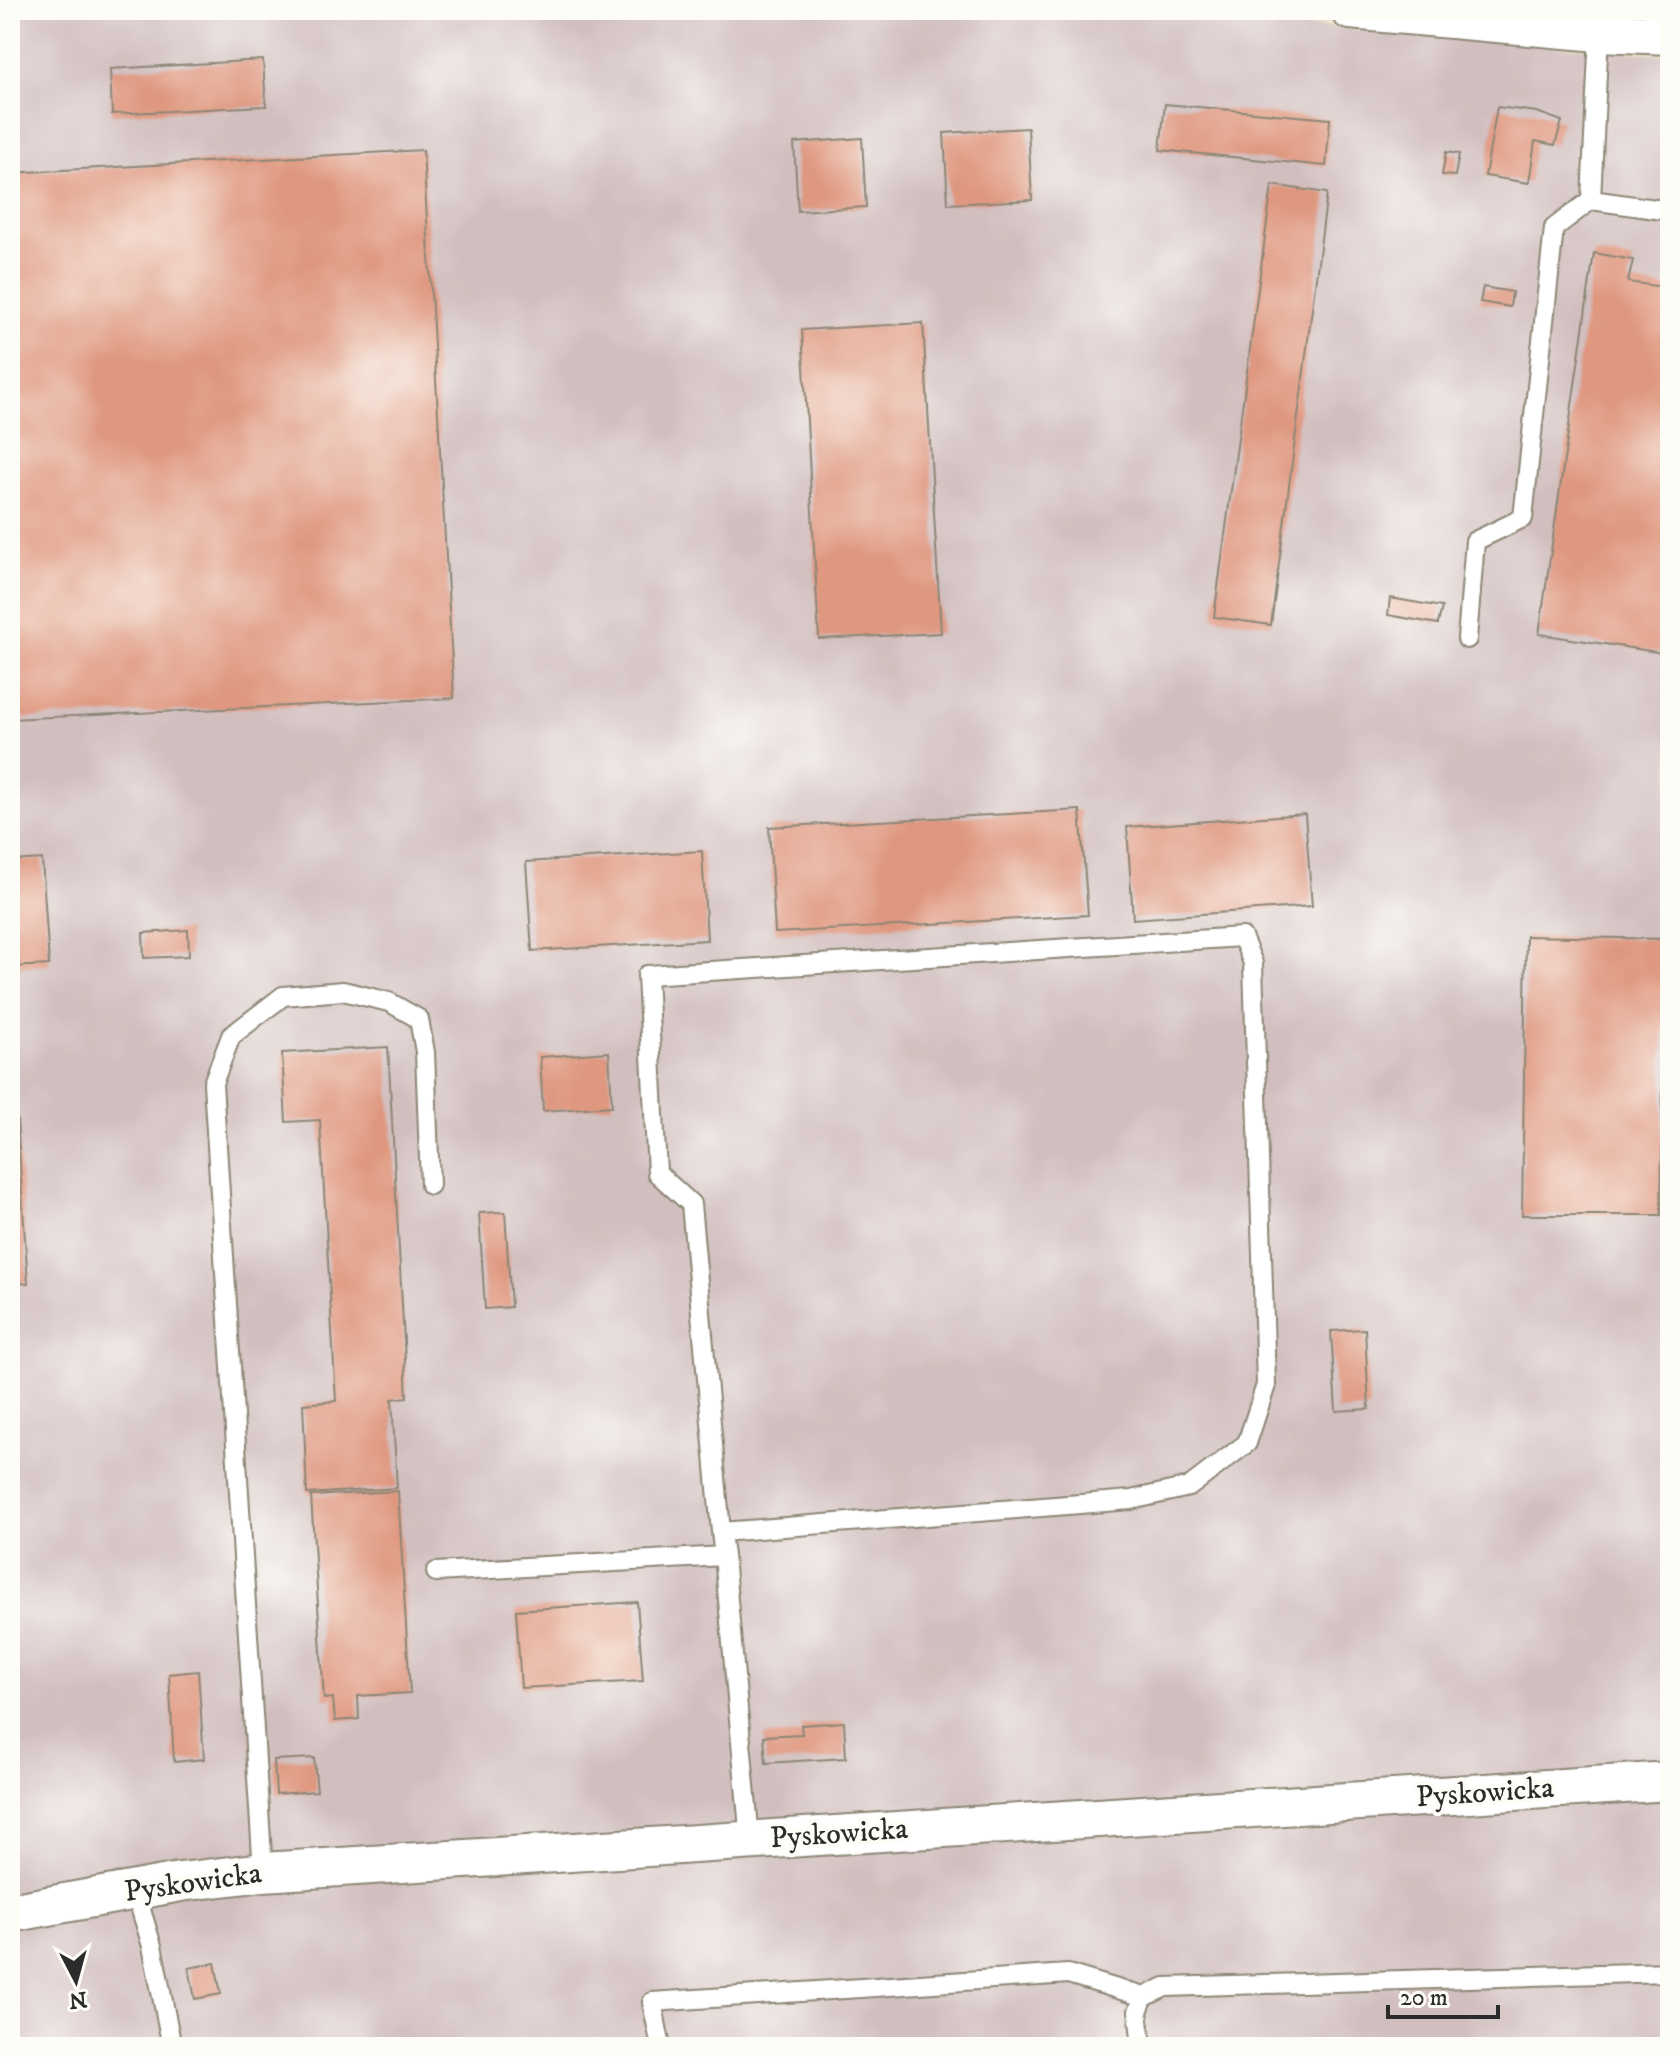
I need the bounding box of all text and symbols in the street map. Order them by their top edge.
street label: Pyskowicka [1415,1770,1555,1816]
street label: Pyskowicka [769,1811,909,1857]
street label: Pyskowicka [122,1855,264,1911]
north arrow [36,1941,116,2021]
scale bar [1388,1969,1498,2019]
text: 20 m [1400,1983,1448,2013]
text: N [68,1985,88,2014]

